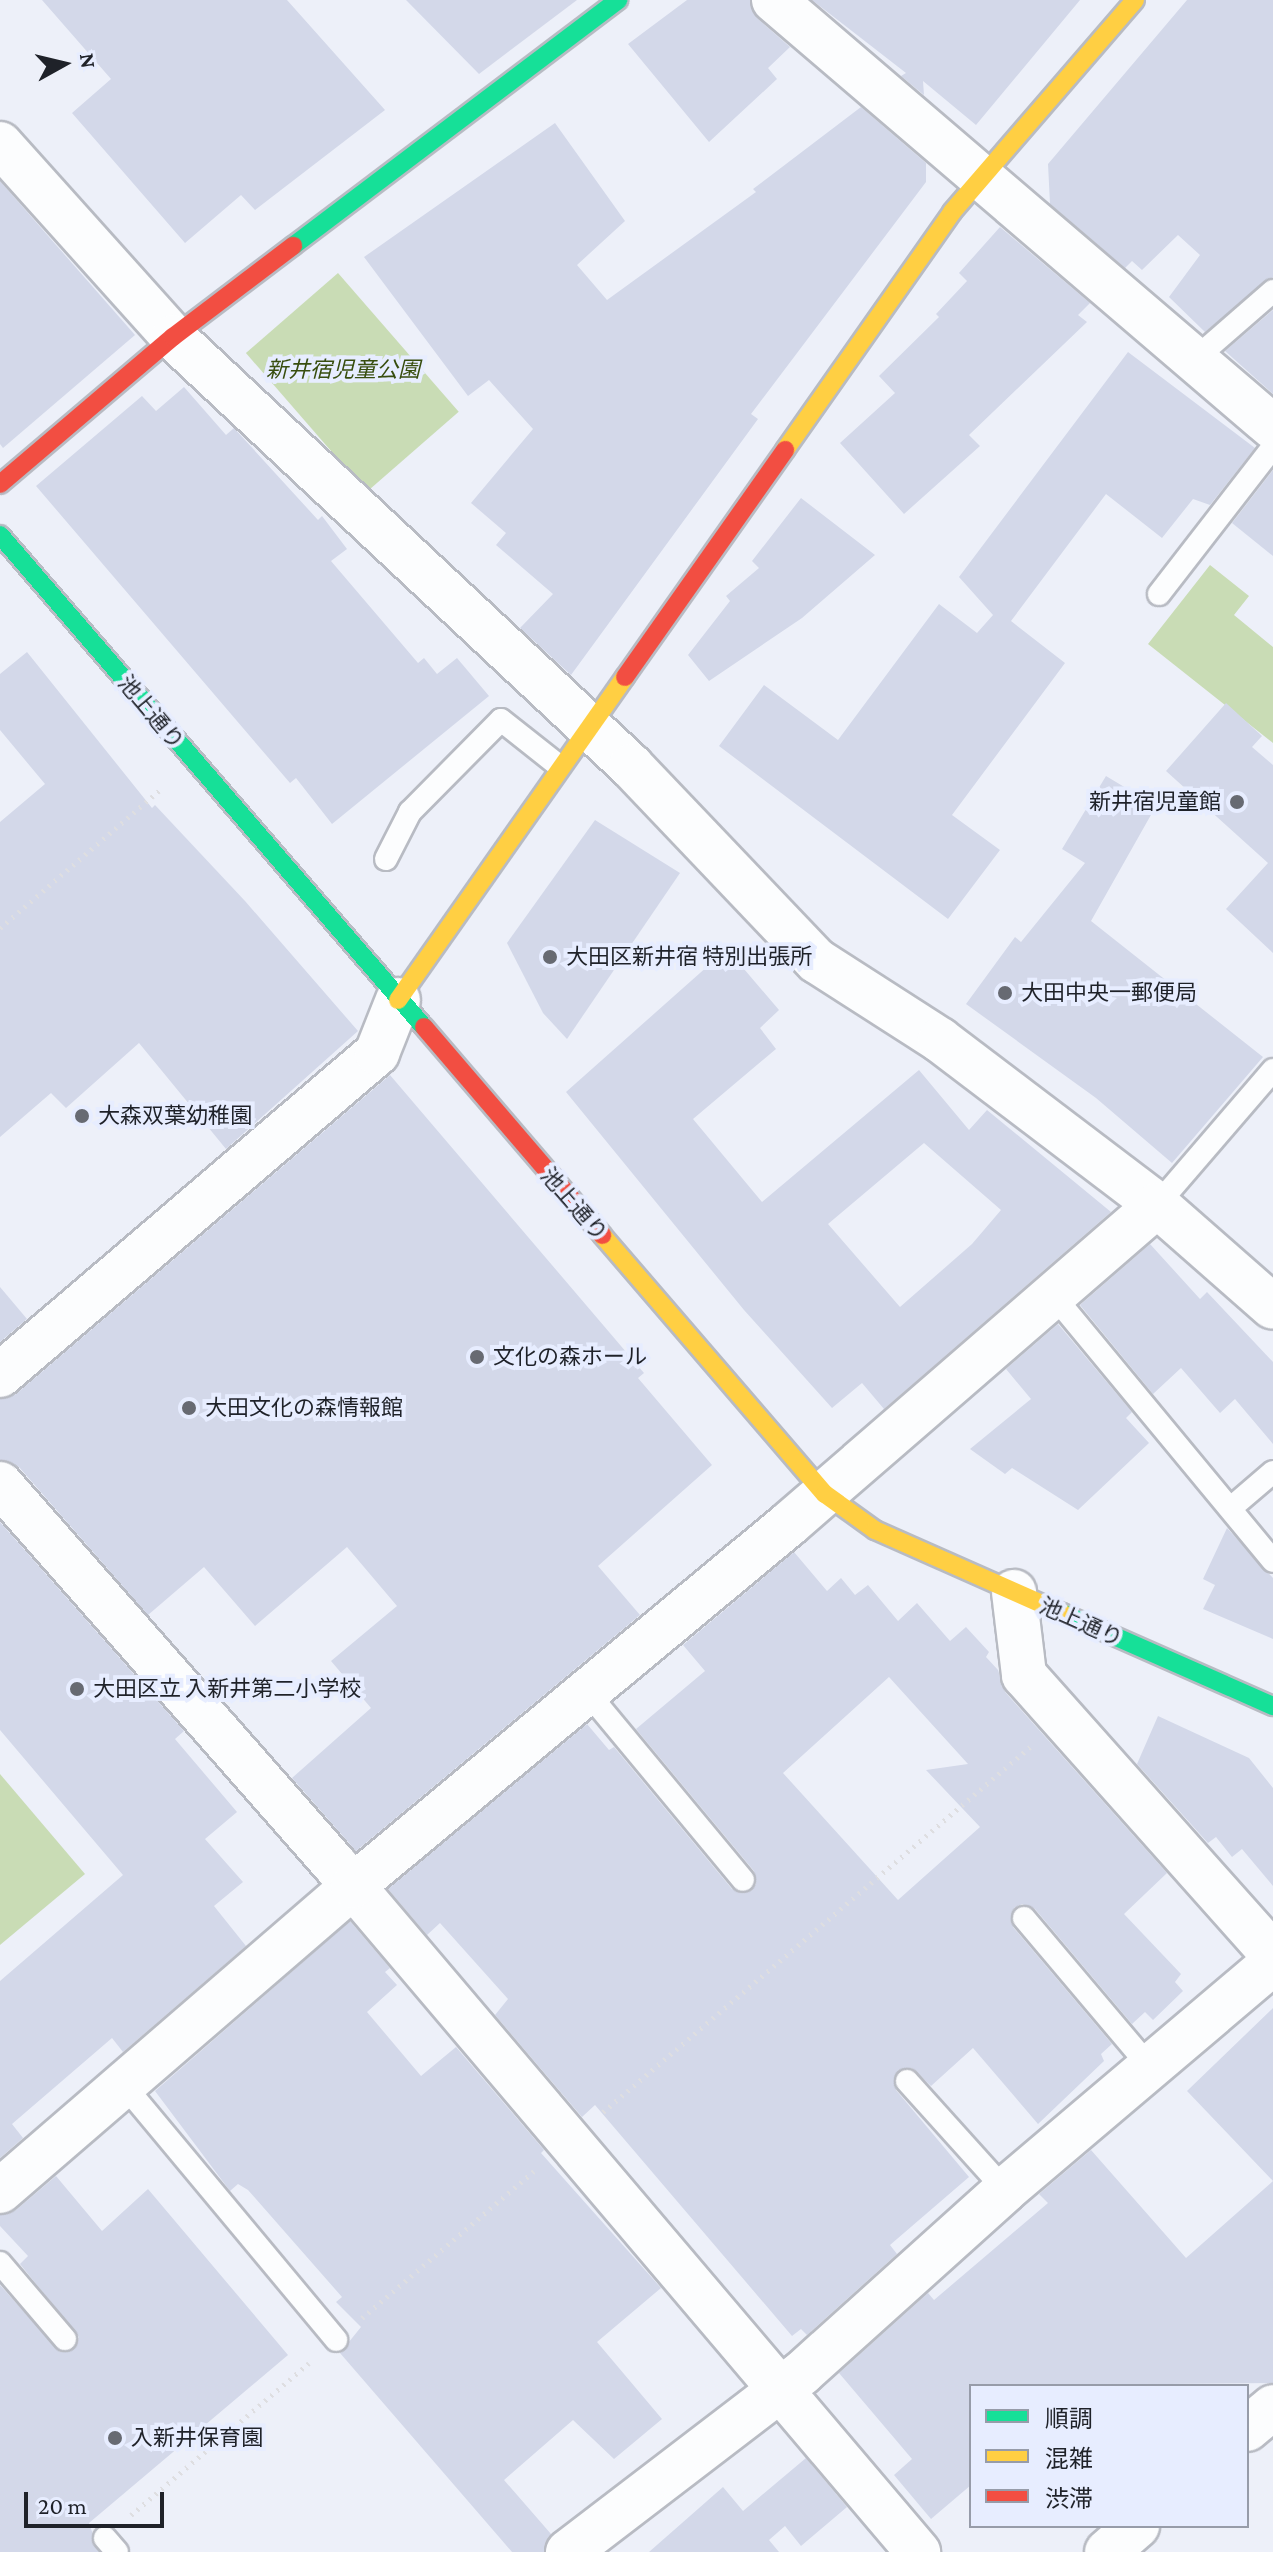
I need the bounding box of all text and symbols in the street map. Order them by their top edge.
north arrow [24,24,104,104]
text: N [75,51,102,70]
park label: 新井宿児童公園 [266,357,420,383]
street label: 池上通り [113,670,189,754]
place label: 新井宿児童館 [1089,789,1221,815]
marker: 新井宿児童館 [1228,793,1246,811]
place label: 大田区新井宿 特別出張所 [566,944,812,970]
marker: 大田区新井宿 特別出張所 [541,948,559,966]
place label: 大田中央一郵便局 [1021,980,1197,1006]
marker: 大田中央一郵便局 [996,984,1014,1002]
place label: 大森双葉幼稚園 [98,1103,252,1129]
marker: 大森双葉幼稚園 [73,1107,91,1125]
street label: 池上通り [535,1162,613,1246]
place label: 文化の森ホール [493,1344,647,1370]
marker: 文化の森ホール [468,1348,486,1366]
place label: 大田文化の森情報館 [205,1395,403,1421]
marker: 大田文化の森情報館 [180,1399,198,1417]
street label: 池上通り [1035,1592,1127,1652]
place label: 大田区立 入新井第二小学校 [93,1676,361,1702]
marker: 大田区立 入新井第二小学校 [68,1680,86,1698]
legend [969,2384,1249,2528]
text: 順調 [1045,2405,1093,2432]
place label: 入新井保育園 [131,2425,263,2451]
marker: 入新井保育園 [106,2429,124,2447]
text: 混雑 [1045,2445,1093,2472]
scale bar [28,2476,168,2526]
text: 渋滞 [1045,2485,1093,2512]
text: 20 m [38,2492,87,2519]

